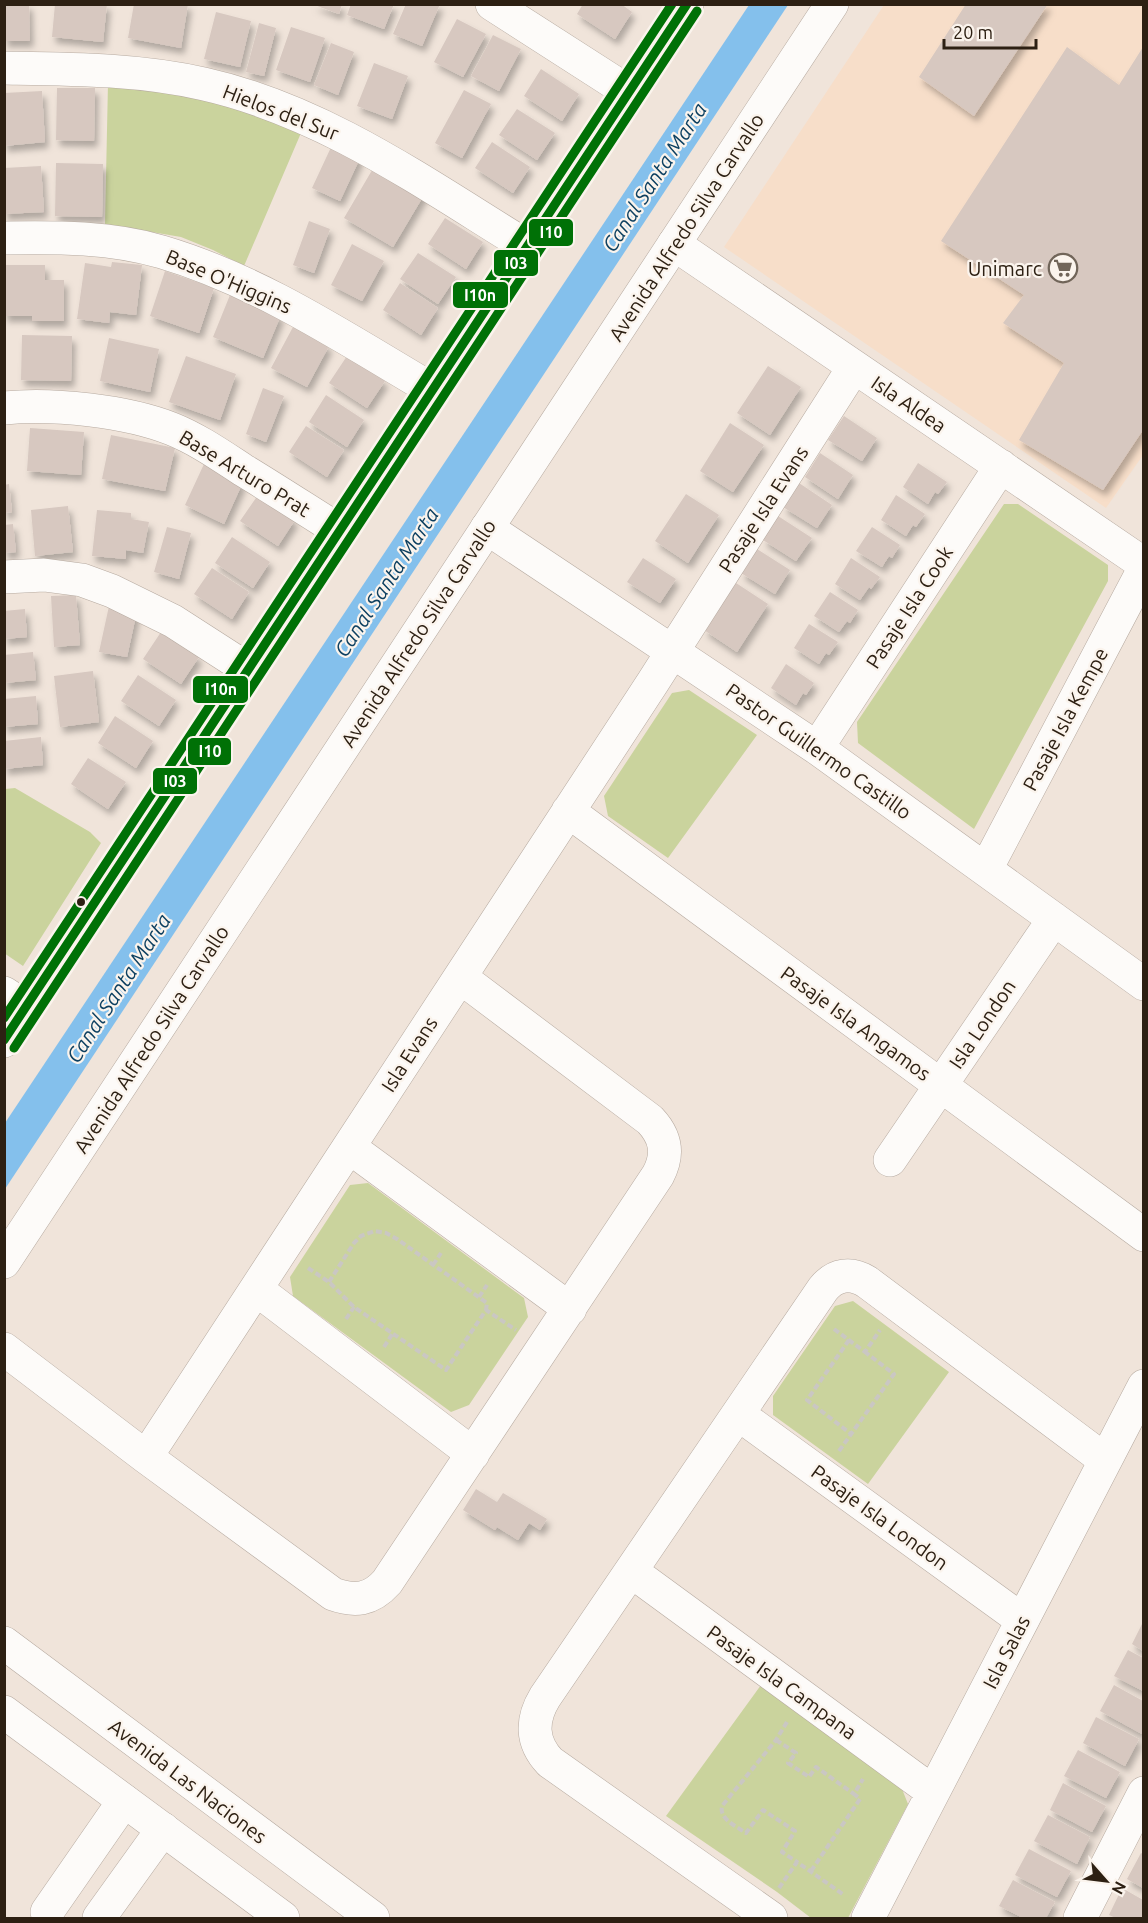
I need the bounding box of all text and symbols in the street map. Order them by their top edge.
scale bar [944,12,1036,50]
text: 20 m [953,22,993,42]
street label: Hielos del Sur [220,79,342,145]
water label: Canal Santa Marta [597,98,711,256]
street label: Avenida Alfredo Silva Carvallo [604,109,768,345]
line badge: I10 [528,218,574,247]
text: I10 [540,223,562,241]
street label: Base O'Higgins [163,244,295,318]
line badge: I03 [493,249,539,277]
supermarket icon: Unimarc [1047,252,1079,284]
text: I03 [505,254,527,272]
place label: Unimarc [968,257,1042,280]
line badge: I10n [452,281,509,309]
text: I10n [464,286,496,304]
street label: Isla Aldea [867,371,951,437]
street label: Base Arturo Prat [175,425,315,521]
street label: Pasaje Isla Evans [713,441,813,577]
water label: Canal Santa Marta [329,503,443,661]
street label: Avenida Alfredo Silva Carvallo [336,515,500,751]
street label: Pasaje Isla Cook [861,542,957,672]
street label: Pasaje Isla Kempe [1018,644,1112,794]
line badge: I10n [192,675,249,704]
street label: Pastor Guillermo Castillo [722,678,916,824]
text: I10n [205,680,237,698]
line badge: I10 [187,737,232,766]
text: I10 [199,742,221,760]
line badge: I03 [152,767,198,795]
text: I03 [164,772,186,790]
unlabelled marker [75,896,87,908]
water label: Canal Santa Marta [61,909,175,1067]
street label: Avenida Alfredo Silva Carvallo [69,921,233,1157]
street label: Pasaje Isla Angamos [777,961,935,1085]
street label: Isla London [944,975,1020,1073]
street label: Isla Evans [376,1012,442,1096]
street label: Pasaje Isla London [807,1460,953,1574]
street label: Isla Salas [978,1612,1034,1692]
street label: Pasaje Isla Campana [703,1620,861,1744]
street label: Avenida Las Naciones [105,1714,271,1848]
north arrow [1076,1851,1136,1911]
text: N [1108,1879,1130,1898]

